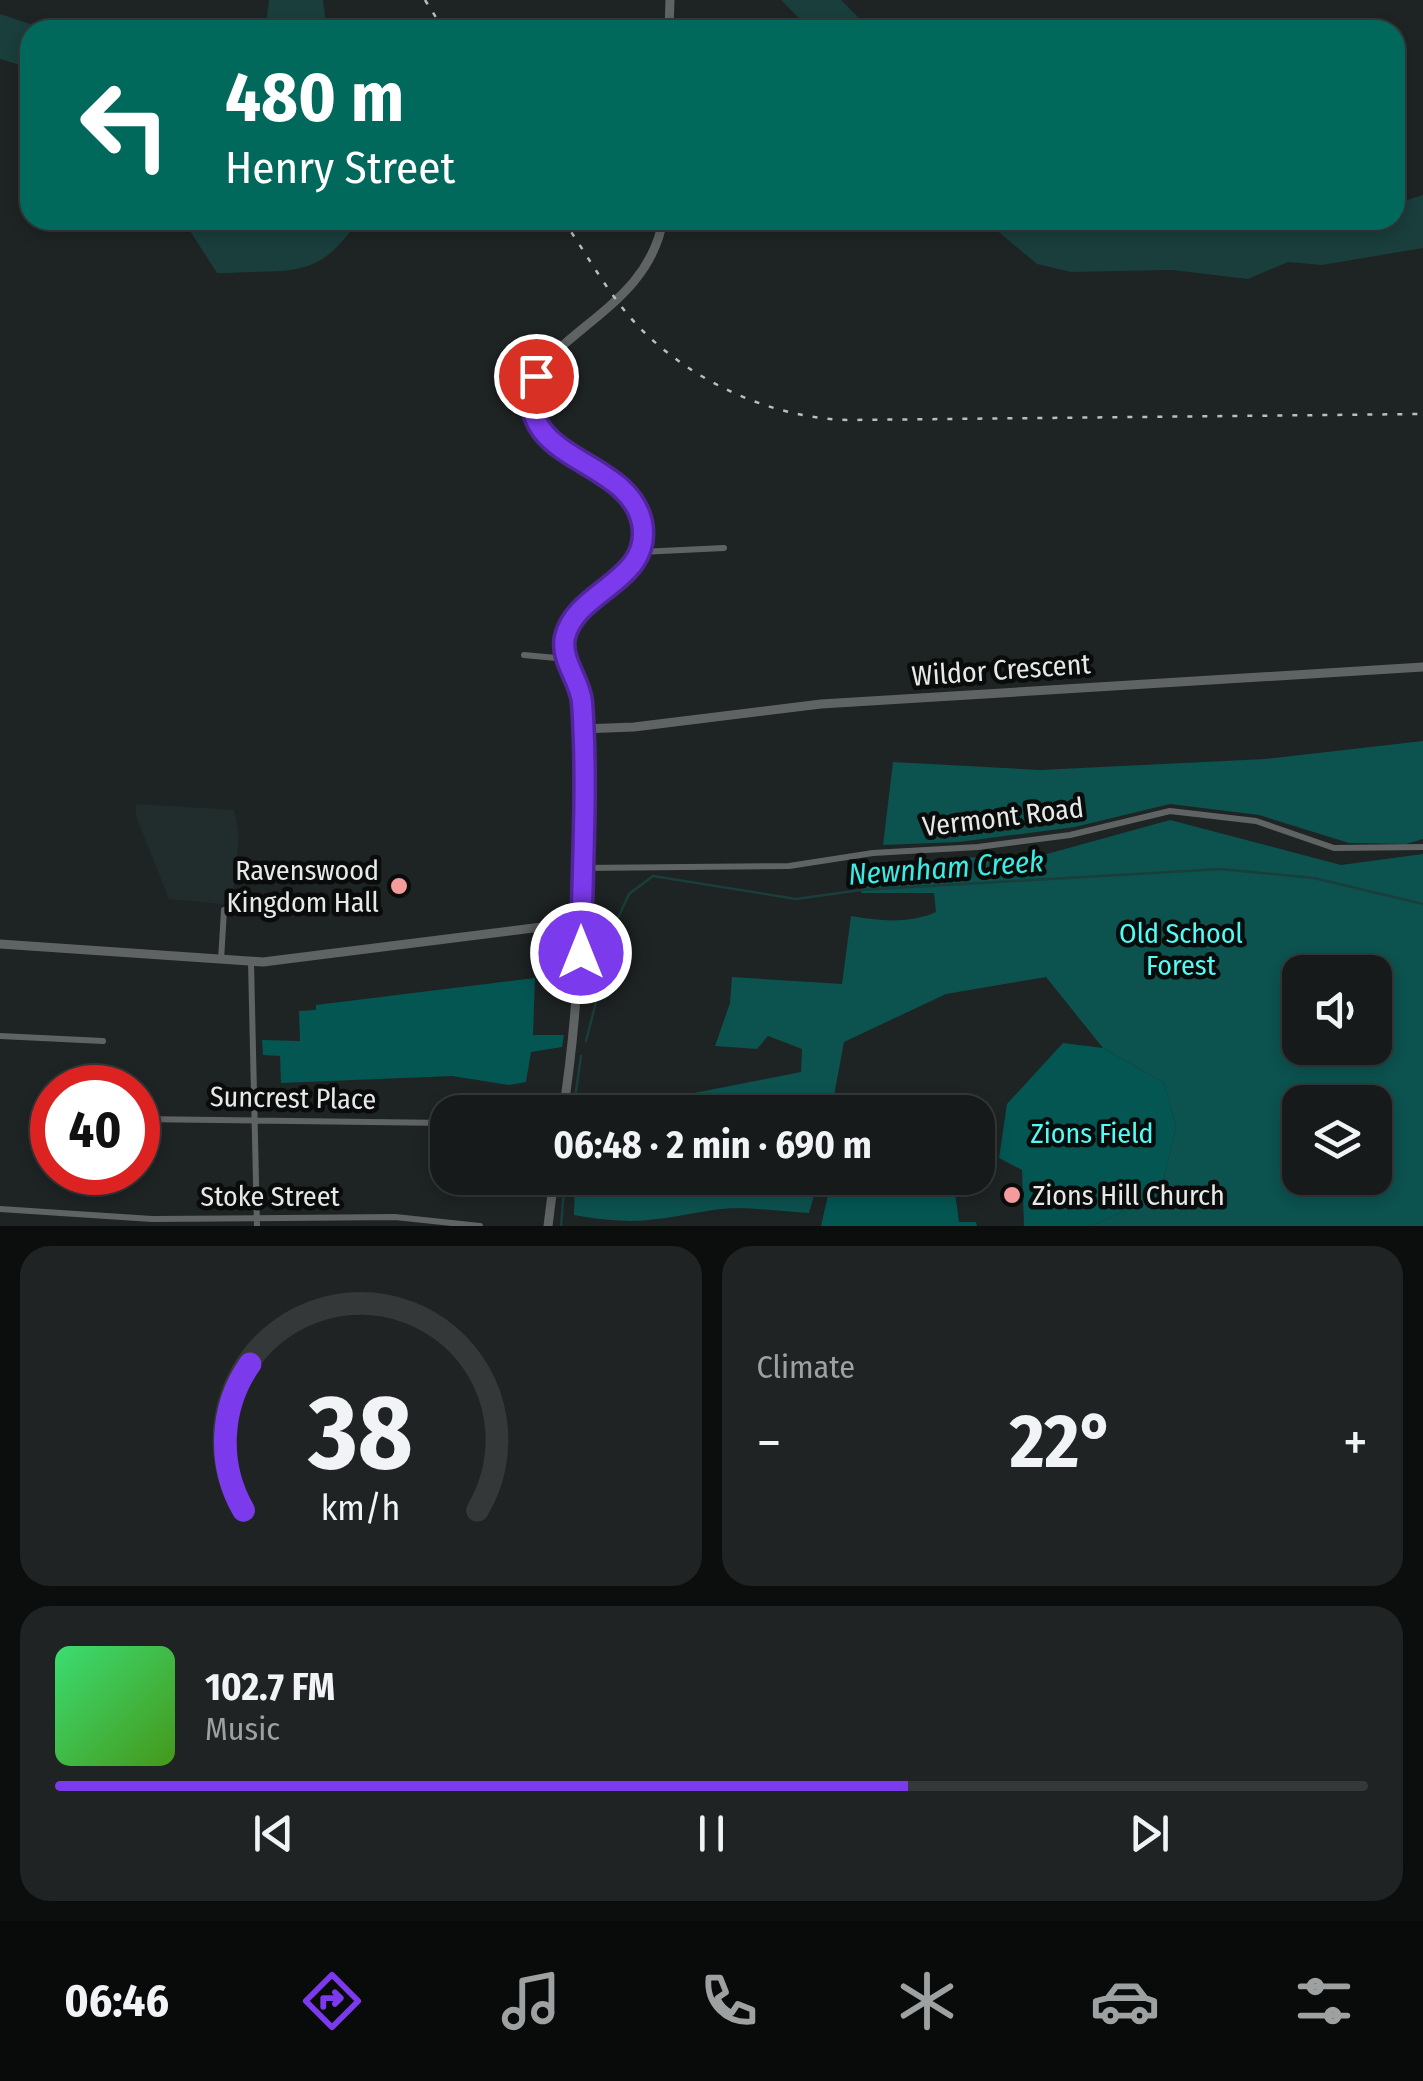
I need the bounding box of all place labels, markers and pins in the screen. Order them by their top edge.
pin [494,334,579,419]
place label: Ravenswood Kingdom Hall [227,854,379,919]
marker: Ravenswood Kingdom Hall [388,875,410,897]
place label: Zions Hill Church [1032,1179,1225,1212]
marker: Zions Hill Church [1001,1184,1023,1206]

